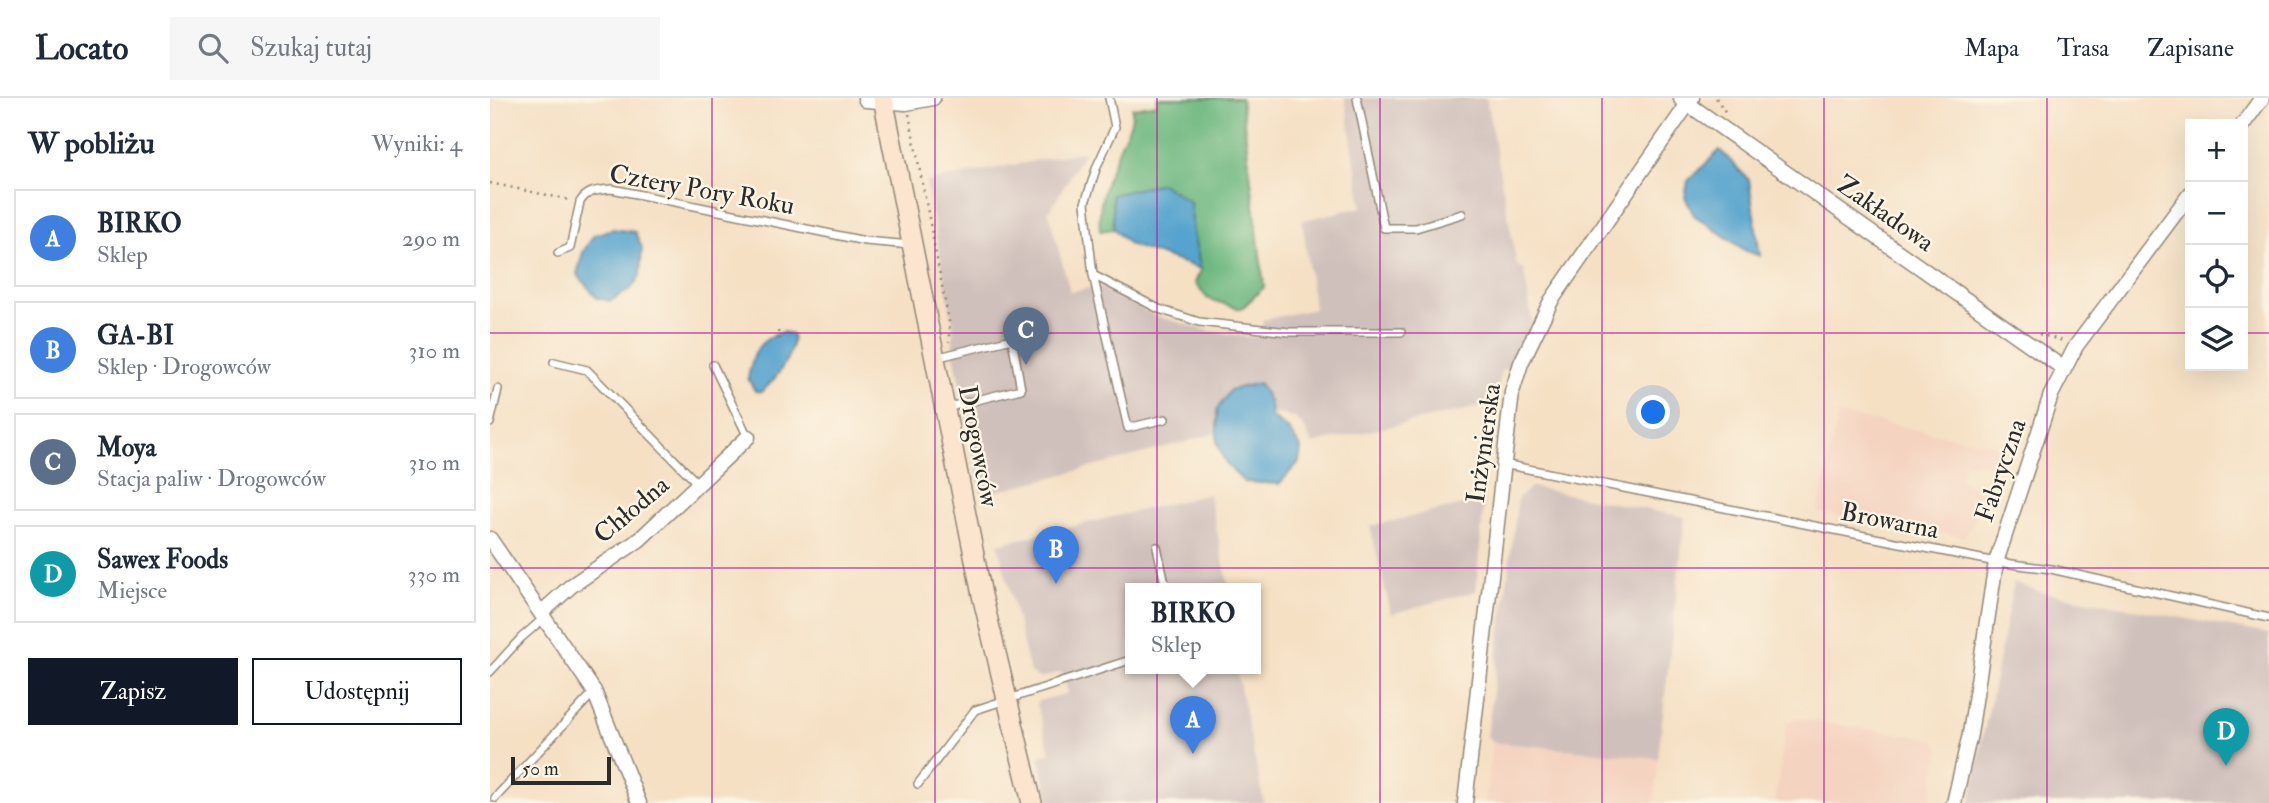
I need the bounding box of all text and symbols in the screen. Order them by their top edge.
search box [170,17,660,80]
text: Locato [35,28,128,69]
icon: search [194,29,232,67]
text: Szukaj tutaj [250,32,372,64]
text: Mapa [1964,33,2019,64]
text: Trasa [2057,33,2109,64]
text: Zapisane [2147,33,2234,64]
map controls [2185,119,2248,371]
button: + [2185,119,2248,182]
text: W pobliżu [28,125,155,162]
text: Wyniki: 4 [371,129,462,158]
street label: Cztery Pory Roku [607,158,797,222]
street label: Zakładowa [1830,169,1941,259]
button: − [2185,182,2248,245]
text: BIRKO [97,208,182,240]
text: A [46,224,60,253]
text: 290 m [402,224,460,253]
text: Sklep [97,240,148,269]
button: locate [2185,245,2248,308]
pin: C [1003,307,1049,365]
button: layers [2185,308,2248,371]
text: GA-BI [97,320,174,352]
text: B [45,336,61,365]
text: 310 m [409,336,460,365]
text: Sklep · Drogowców [97,352,271,381]
street label: Inżynierska [1460,381,1508,505]
street label: Drogowców [951,383,1006,511]
your location [1636,395,1670,429]
street label: Fabryczna [1968,414,2034,526]
text: Moya [97,432,156,464]
text: C [45,448,61,477]
text: 310 m [409,448,460,477]
text: Stacja paliw · Drogowców [97,464,326,493]
street label: Chłodna [587,469,676,551]
street label: Browarna [1838,496,1942,546]
pin: B [1033,526,1079,584]
text: Sawex Foods [97,544,228,576]
text: D [44,560,62,589]
text: 330 m [408,560,460,589]
text: Miejsce [97,576,167,605]
popup [1125,583,1261,674]
text: BIRKO [1151,598,1235,630]
text: Sklep [1151,630,1202,659]
button: Zapisz [28,658,238,725]
button: Udostępnij [252,658,462,725]
pin: A [1170,696,1216,754]
pin: D [2203,708,2249,766]
scale bar [511,754,611,786]
text: 50 m [522,757,559,781]

